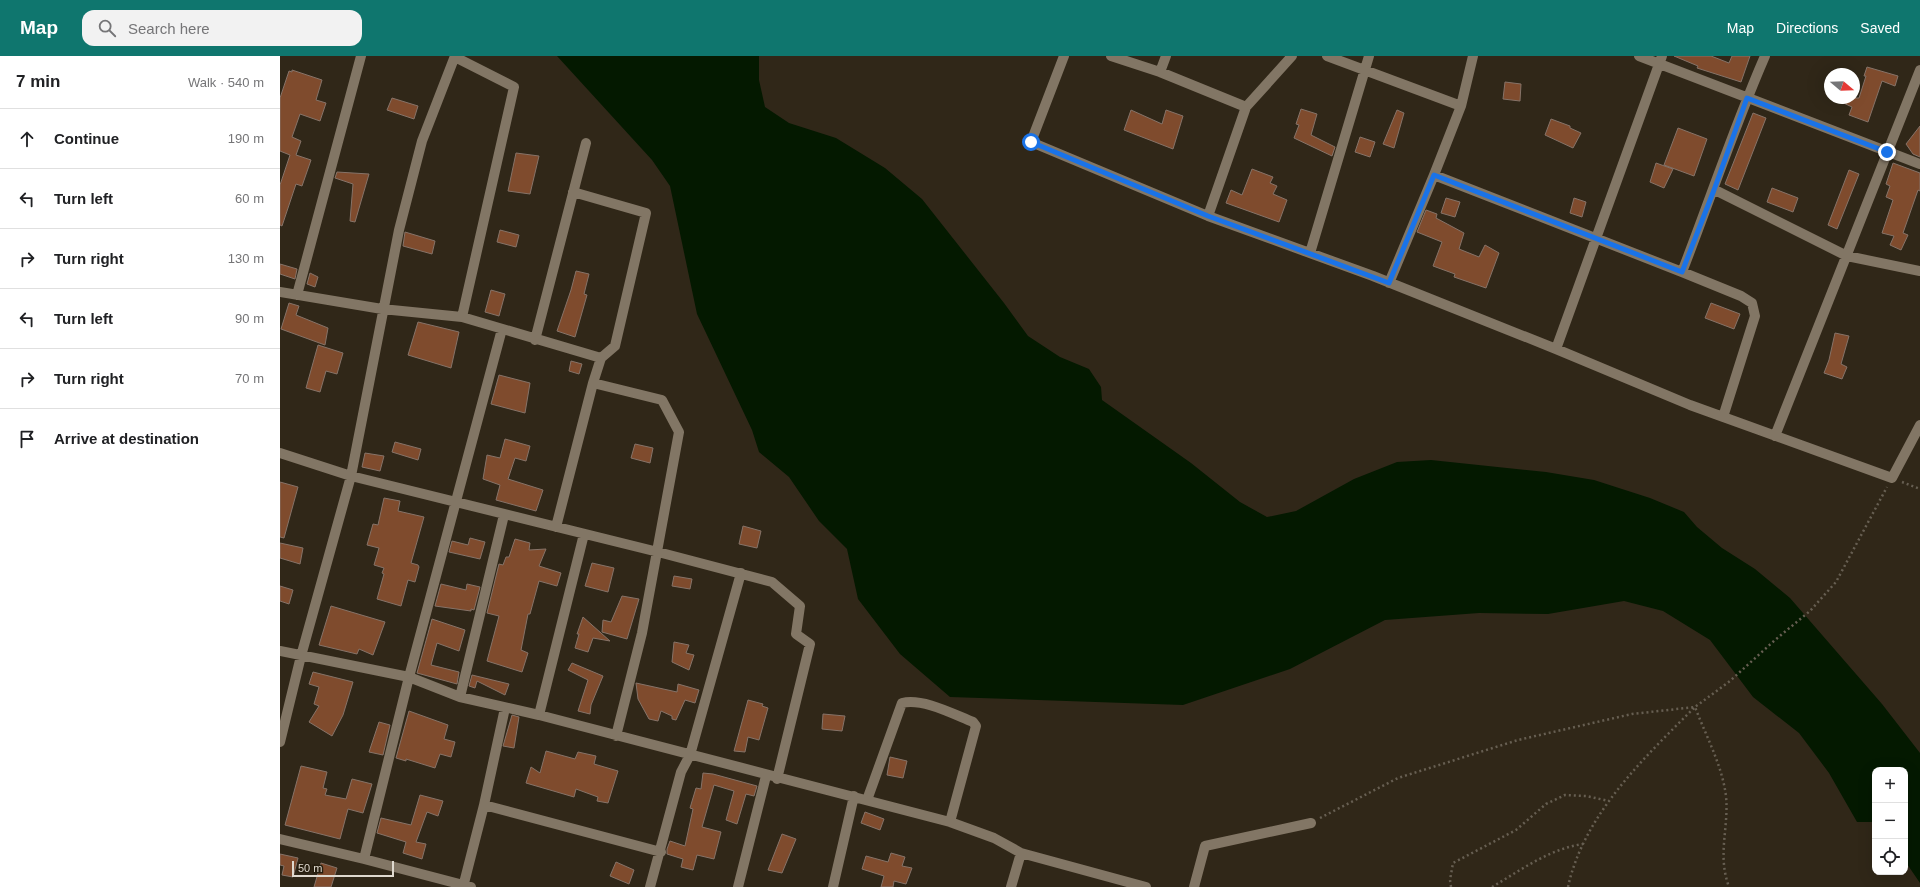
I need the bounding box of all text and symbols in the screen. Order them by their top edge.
search box [82,10,362,46]
text: Map [20,17,58,38]
icon: search [96,17,118,39]
text: Search here [128,20,210,37]
text: Map [1727,20,1754,36]
text: Directions [1776,20,1838,36]
text: Saved [1860,20,1900,36]
north arrow [1824,68,1860,104]
text: 7 min [16,72,60,91]
text: Walk · 540 m [188,75,264,90]
icon: ahead [16,128,38,150]
text: Continue [54,130,119,147]
text: 190 m [228,131,264,146]
route start [1022,133,1040,151]
route end [1878,143,1896,161]
icon: left [16,188,38,210]
text: Turn left [54,190,113,207]
text: 60 m [235,191,264,206]
icon: right [16,248,38,270]
text: Turn right [54,250,124,267]
text: 130 m [228,251,264,266]
icon: left [16,308,38,330]
text: Turn left [54,310,113,327]
text: 90 m [235,311,264,326]
icon: right [16,368,38,390]
text: Turn right [54,370,124,387]
text: 70 m [235,371,264,386]
icon: arrive [16,428,38,450]
text: Arrive at destination [54,430,199,447]
map controls [1872,767,1908,875]
button: + [1872,767,1908,803]
button: − [1872,803,1908,839]
button: locate [1872,839,1908,875]
scale bar [292,859,394,878]
text: 50 m [298,862,322,874]

